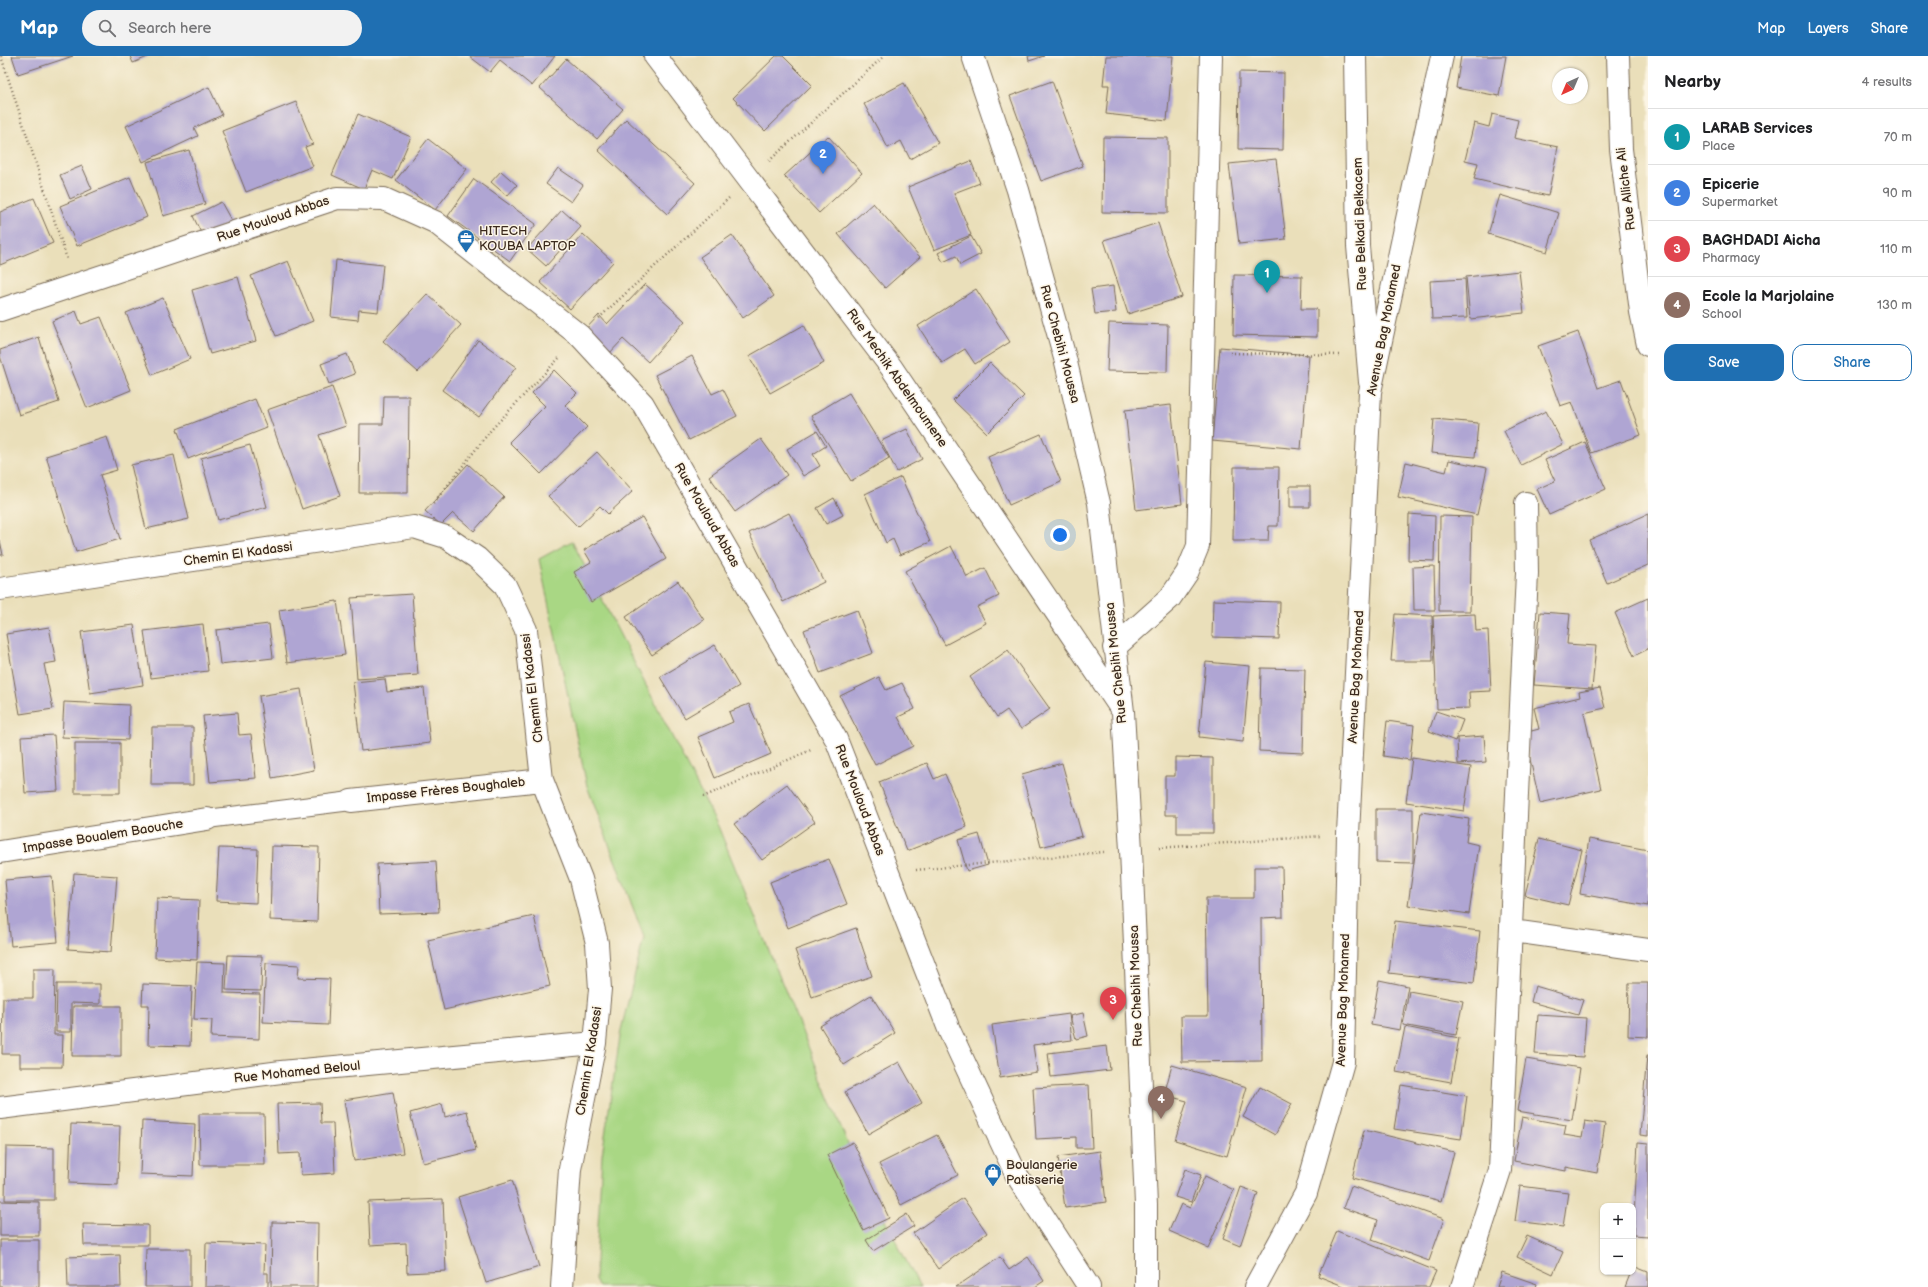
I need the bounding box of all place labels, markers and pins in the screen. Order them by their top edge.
pin: 2 [810,141,836,174]
place label: HITECH KOUBA LAPTOP [479,223,576,254]
office icon: HITECH KOUBA LAPTOP [456,228,476,253]
pin: 1 [1254,260,1280,293]
pin: 3 [1100,987,1126,1020]
pin: 4 [1148,1086,1174,1119]
place label: Boulangerie Patisserie [1006,1157,1078,1188]
shop icon: Boulangerie Patisserie [983,1162,1003,1187]

